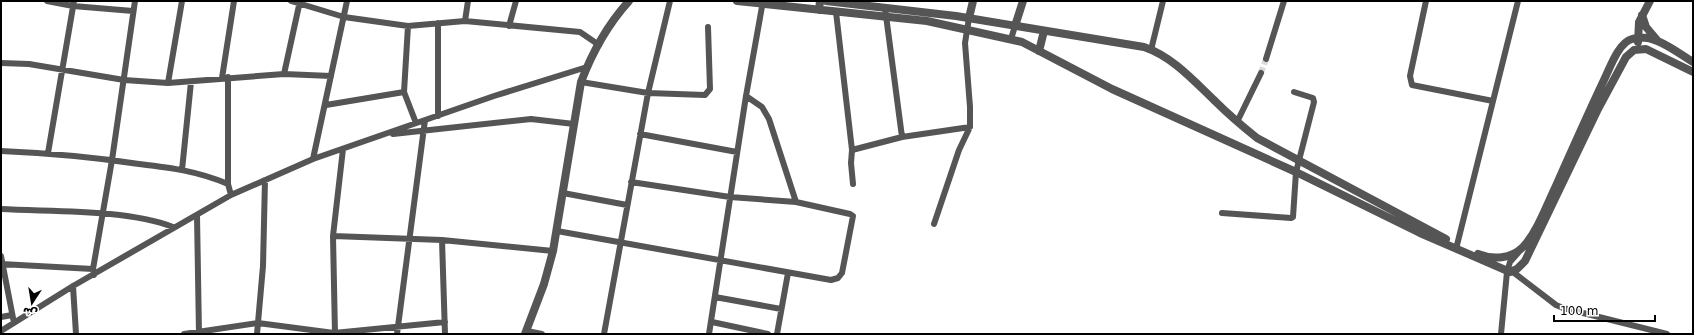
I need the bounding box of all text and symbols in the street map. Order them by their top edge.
north arrow [12,283,52,323]
scale bar [1554,297,1655,323]
text: ش [21,304,39,320]
text: 100 m [1560,304,1598,318]

